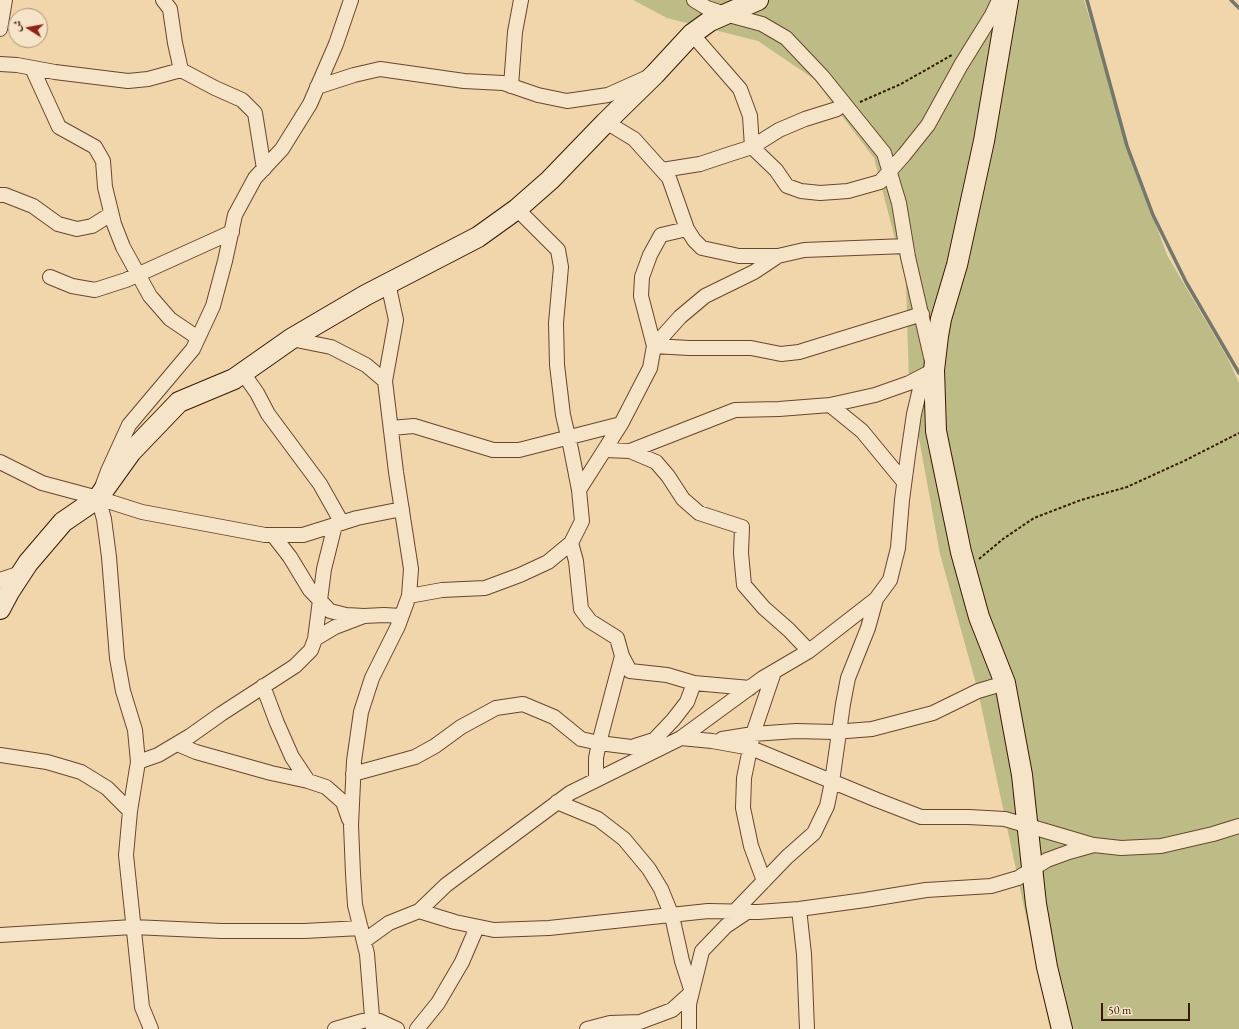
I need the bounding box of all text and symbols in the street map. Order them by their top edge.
north arrow [8,8,48,48]
text: ش [9,19,25,33]
scale bar [1103,995,1192,1021]
text: 50 m [1108,1002,1131,1018]

